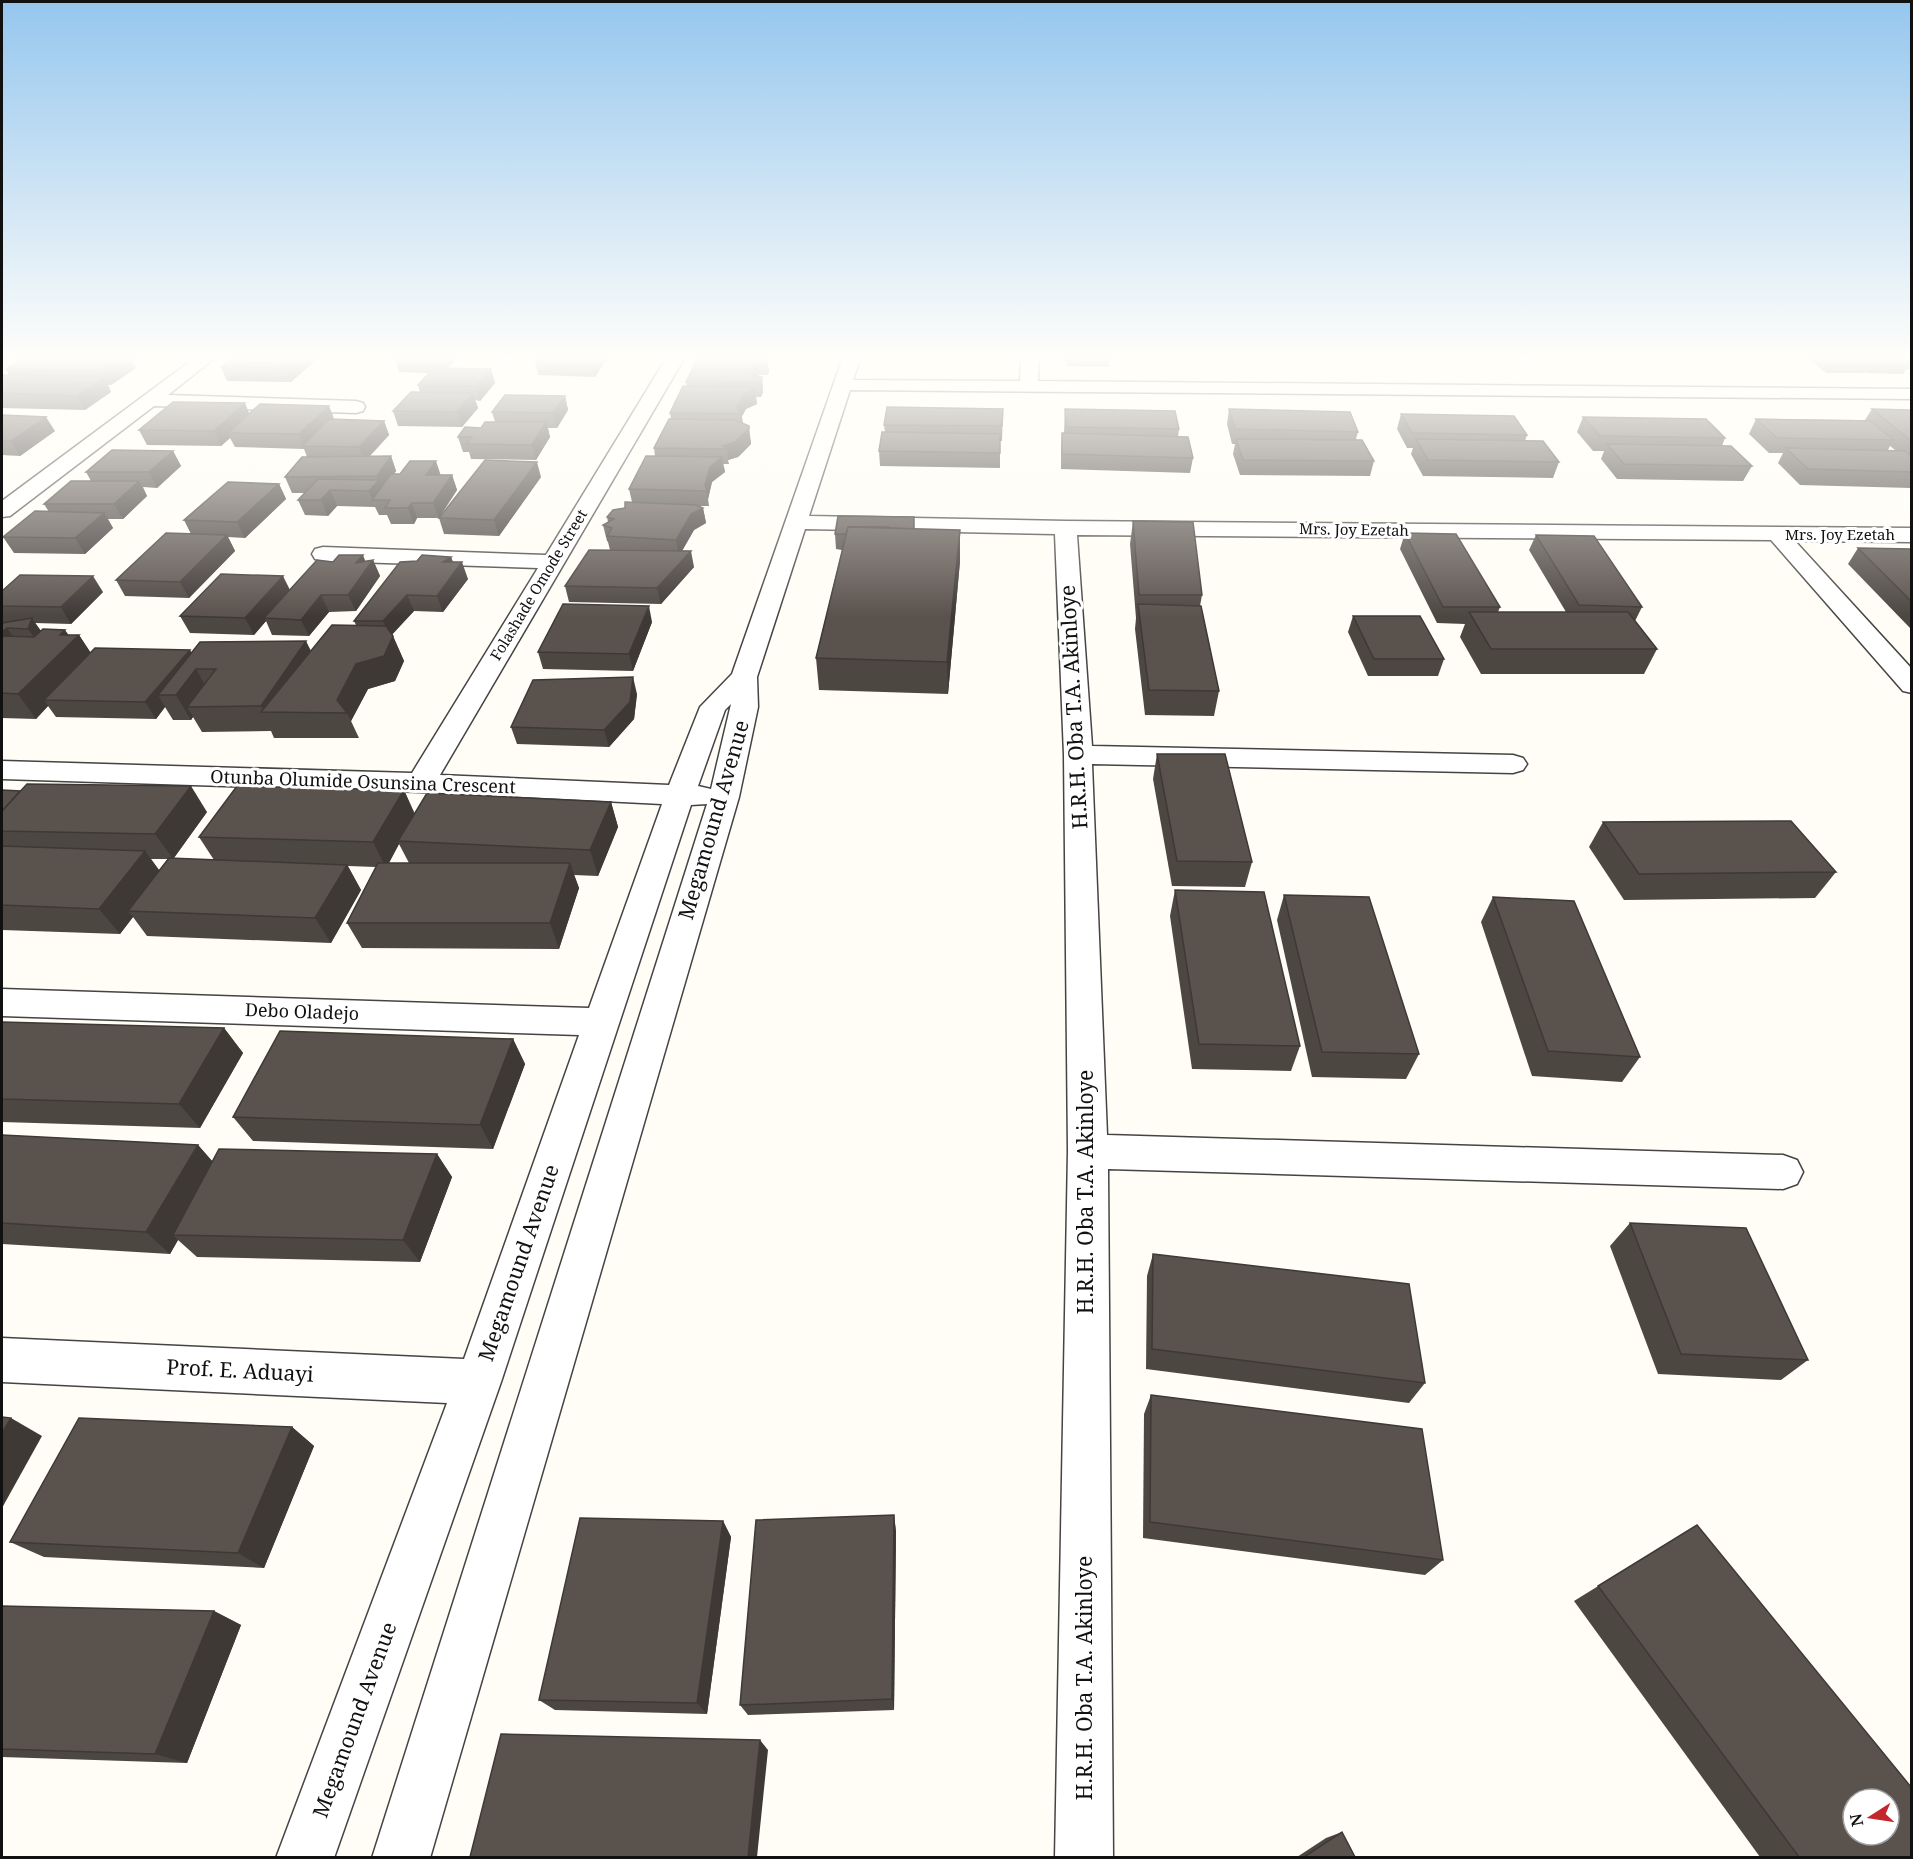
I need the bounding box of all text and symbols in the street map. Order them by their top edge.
street label: Folashade Omode Street [485,505,591,664]
street label: Mrs. Joy Ezetah [1299,518,1410,540]
street label: Mrs. Joy Ezetah [1785,524,1895,544]
street label: H.R.H. Oba T.A. Akinloye [1053,584,1093,830]
street label: Megamound Avenue [671,717,755,923]
street label: Otunba Olumide Osunsina Crescent [210,764,516,798]
street label: Debo Oladejo [244,997,360,1025]
street label: H.R.H. Oba T.A. Akinloye [1071,1070,1099,1314]
street label: Megamound Avenue [471,1161,565,1365]
street label: Prof. E. Aduayi [166,1352,315,1388]
street label: H.R.H. Oba T.A. Akinloye [1070,1556,1098,1800]
street label: Megamound Avenue [306,1618,402,1821]
north arrow [1841,1787,1901,1847]
text: N [1844,1811,1868,1829]

